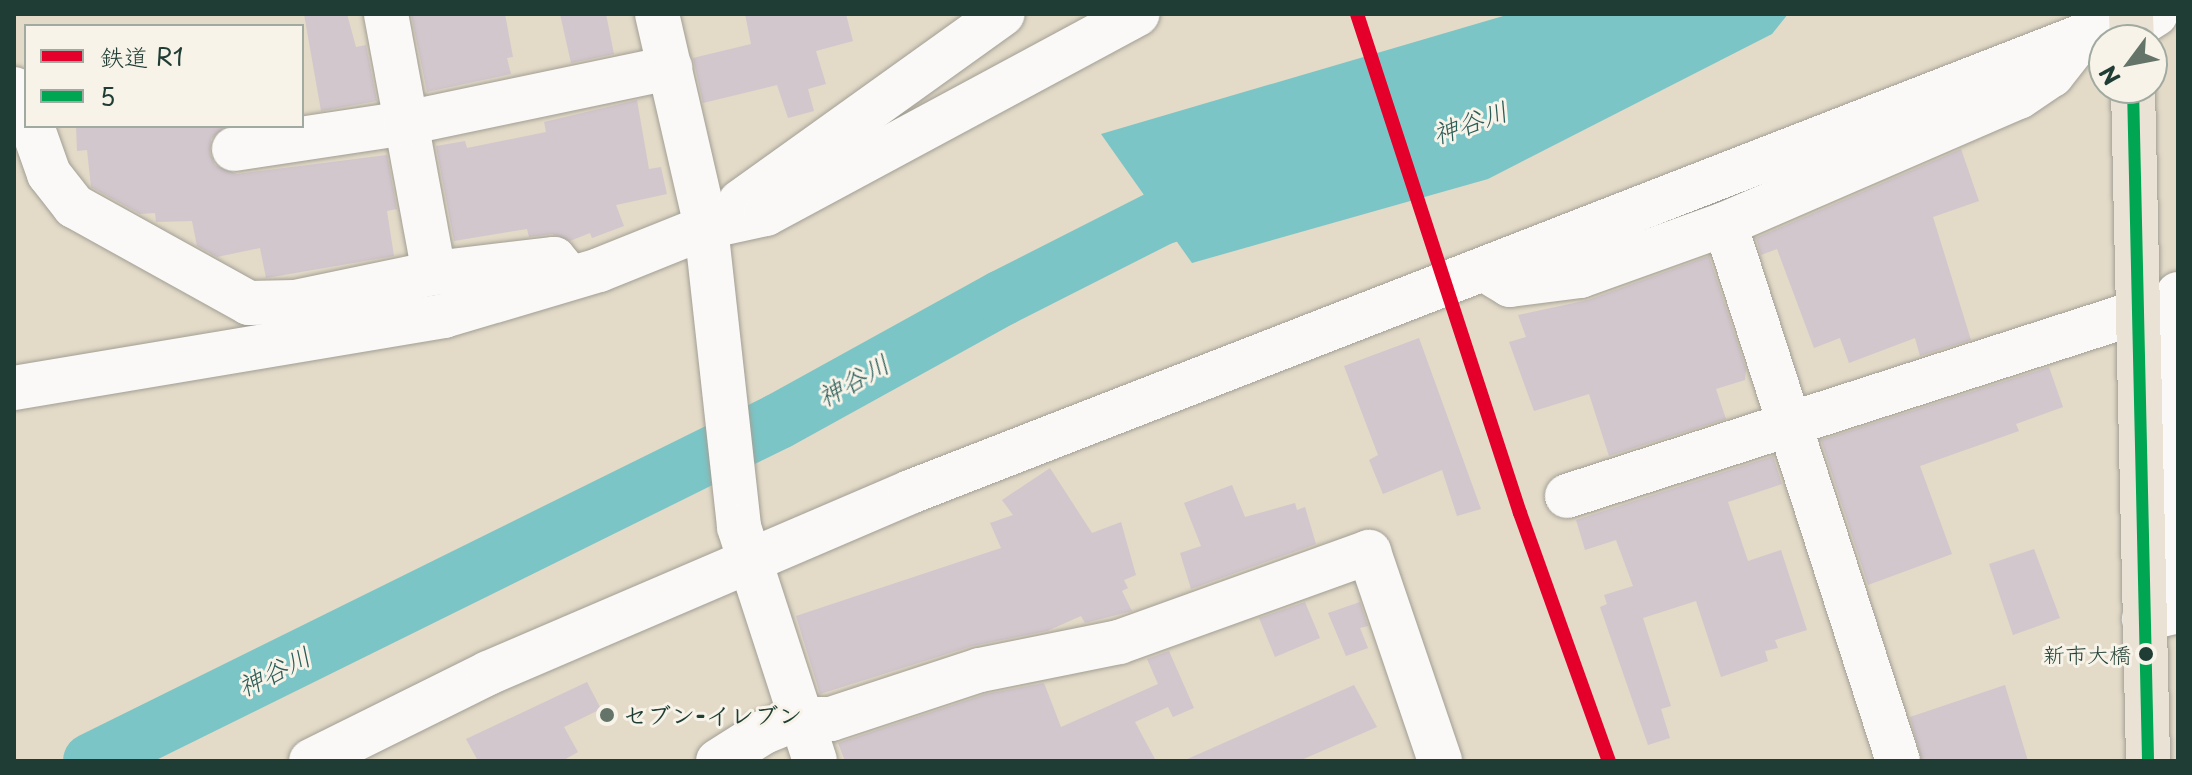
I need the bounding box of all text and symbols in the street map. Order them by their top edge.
legend [24,24,304,128]
north arrow [2088,24,2168,104]
text: 鉄道 R1 [100,38,184,74]
text: N [2090,60,2128,92]
text: 5 [100,78,115,114]
water label: 神谷川 [1428,95,1512,149]
water label: 神谷川 [811,347,895,413]
water label: 神谷川 [232,640,316,702]
place label: 新市大橋 [2043,641,2131,667]
marker: 新市大橋 [2138,646,2154,662]
place label: セブン-イレブン [623,701,802,729]
marker: セブン-イレブン [598,706,616,724]

